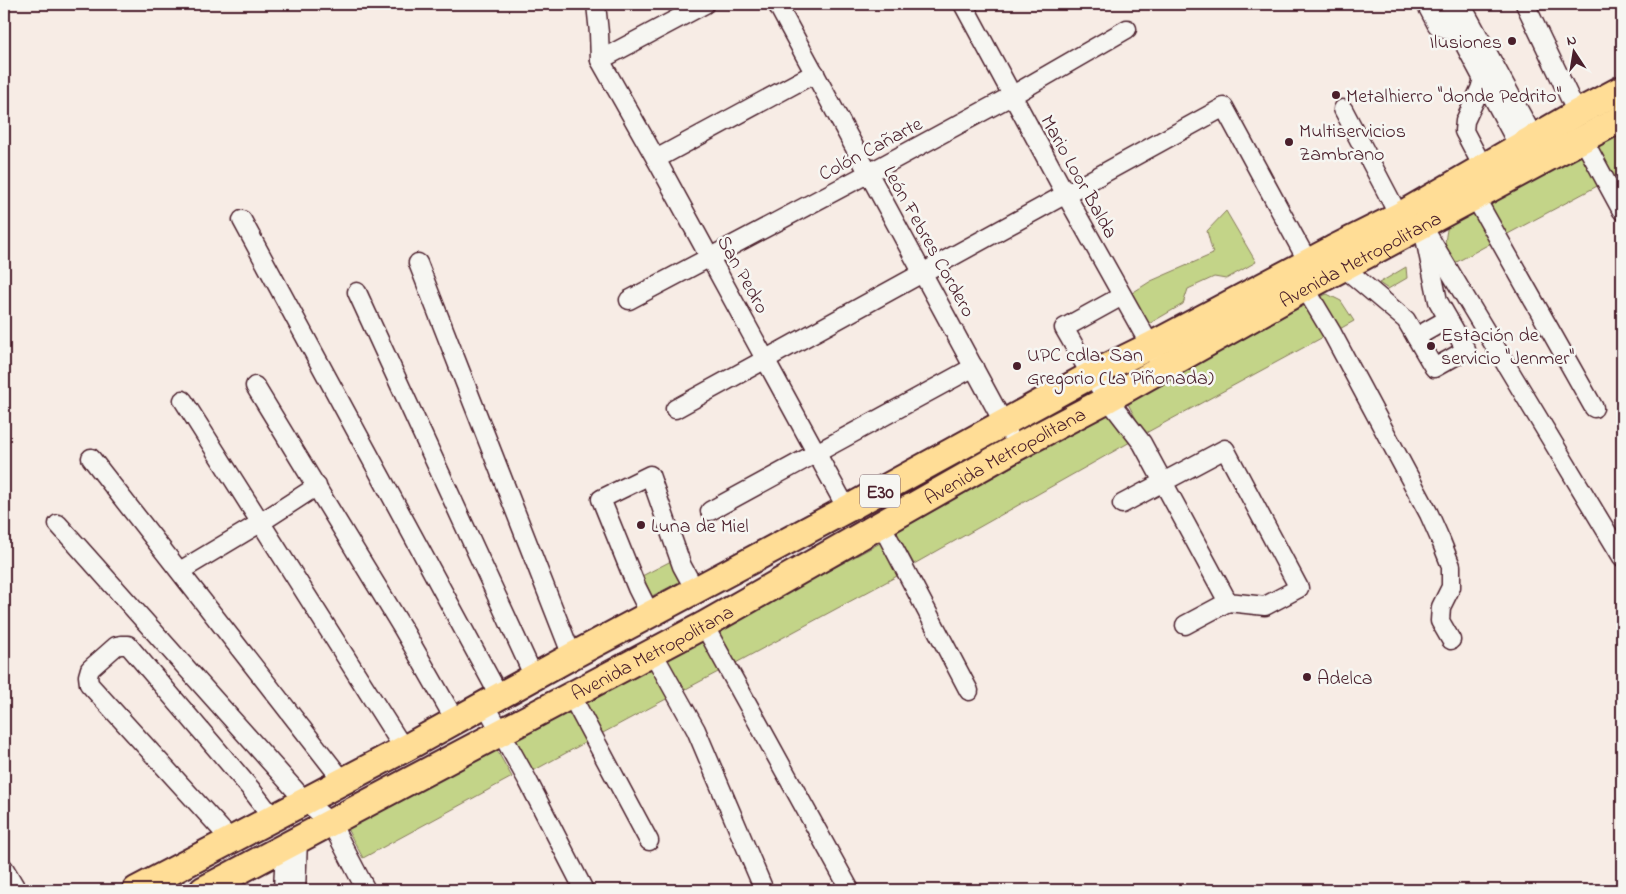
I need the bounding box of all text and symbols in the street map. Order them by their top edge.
north arrow [1548,28,1598,78]
place label: Ilusiones [1429,29,1502,58]
text: N [1565,29,1578,52]
marker: Ilusiones [1506,35,1518,47]
place label: Metalhierro "donde Pedrito" [1346,83,1562,112]
marker: Metalhierro "donde Pedrito" [1330,89,1342,101]
street label: Mario Loor Balda [1032,110,1124,244]
street label: Colón Cañarte [814,111,928,190]
place label: Multiservicios Zambrano [1299,118,1406,170]
marker: Multiservicios Zambrano [1283,136,1295,148]
street label: León Febres Cordero [874,161,981,323]
street label: Avenida Metropolitana [1275,205,1447,317]
street label: San Pedro [708,231,775,320]
place label: Estación de servicio "Jenmer" [1441,322,1574,374]
marker: Estación de servicio "Jenmer" [1425,340,1437,352]
place label: UPC cdla. San Gregorio (La Piñonada) [1027,342,1214,395]
marker: UPC cdla. San Gregorio (La Piñonada) [1011,360,1023,372]
street label: Avenida Metropolitana [920,401,1092,514]
road number: E30 [860,474,900,508]
place label: Luna de Miel [651,513,749,542]
marker: Luna de Miel [635,519,647,531]
street label: Avenida Metropolitana [567,599,740,710]
place label: Adelca [1317,665,1373,694]
marker: Adelca [1301,671,1313,683]

